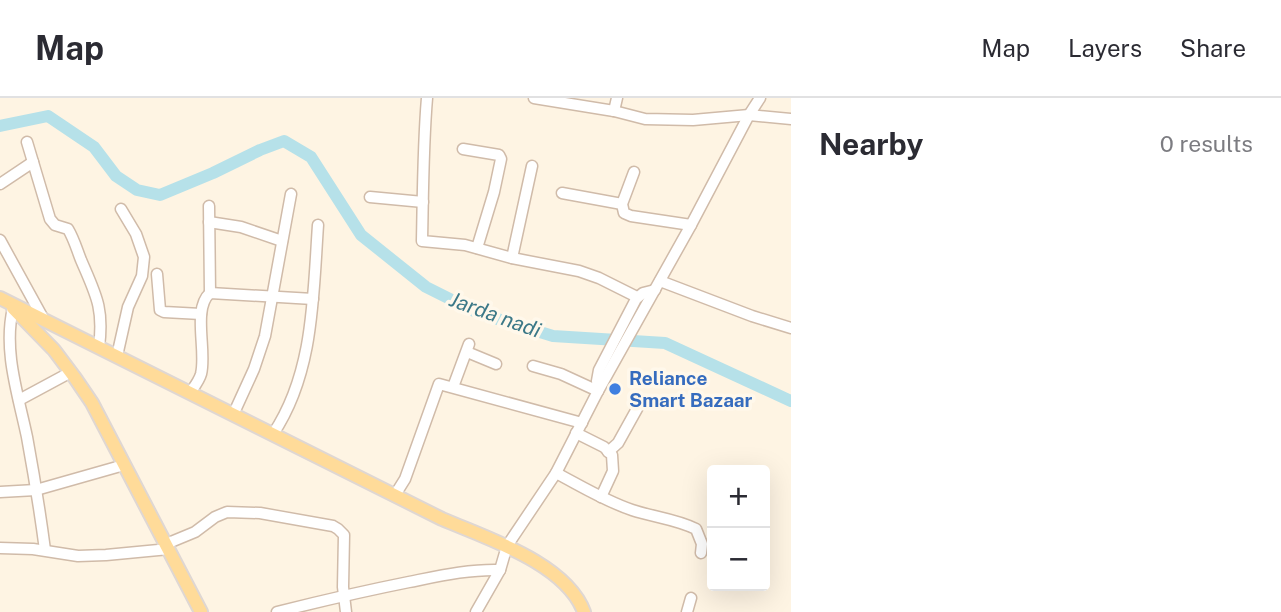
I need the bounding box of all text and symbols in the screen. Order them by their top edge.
text: Map [35,29,104,67]
text: Map [981,34,1030,62]
text: Layers [1068,34,1142,62]
text: Share [1180,34,1246,62]
text: Nearby [819,126,923,162]
text: 0 results [1160,130,1253,157]
water label: Jarda nadi [446,286,544,343]
place label: Reliance Smart Bazaar [629,367,753,411]
marker: Reliance Smart Bazaar [607,381,623,397]
map controls [707,465,770,591]
button: + [707,465,770,528]
button: − [707,528,770,591]

